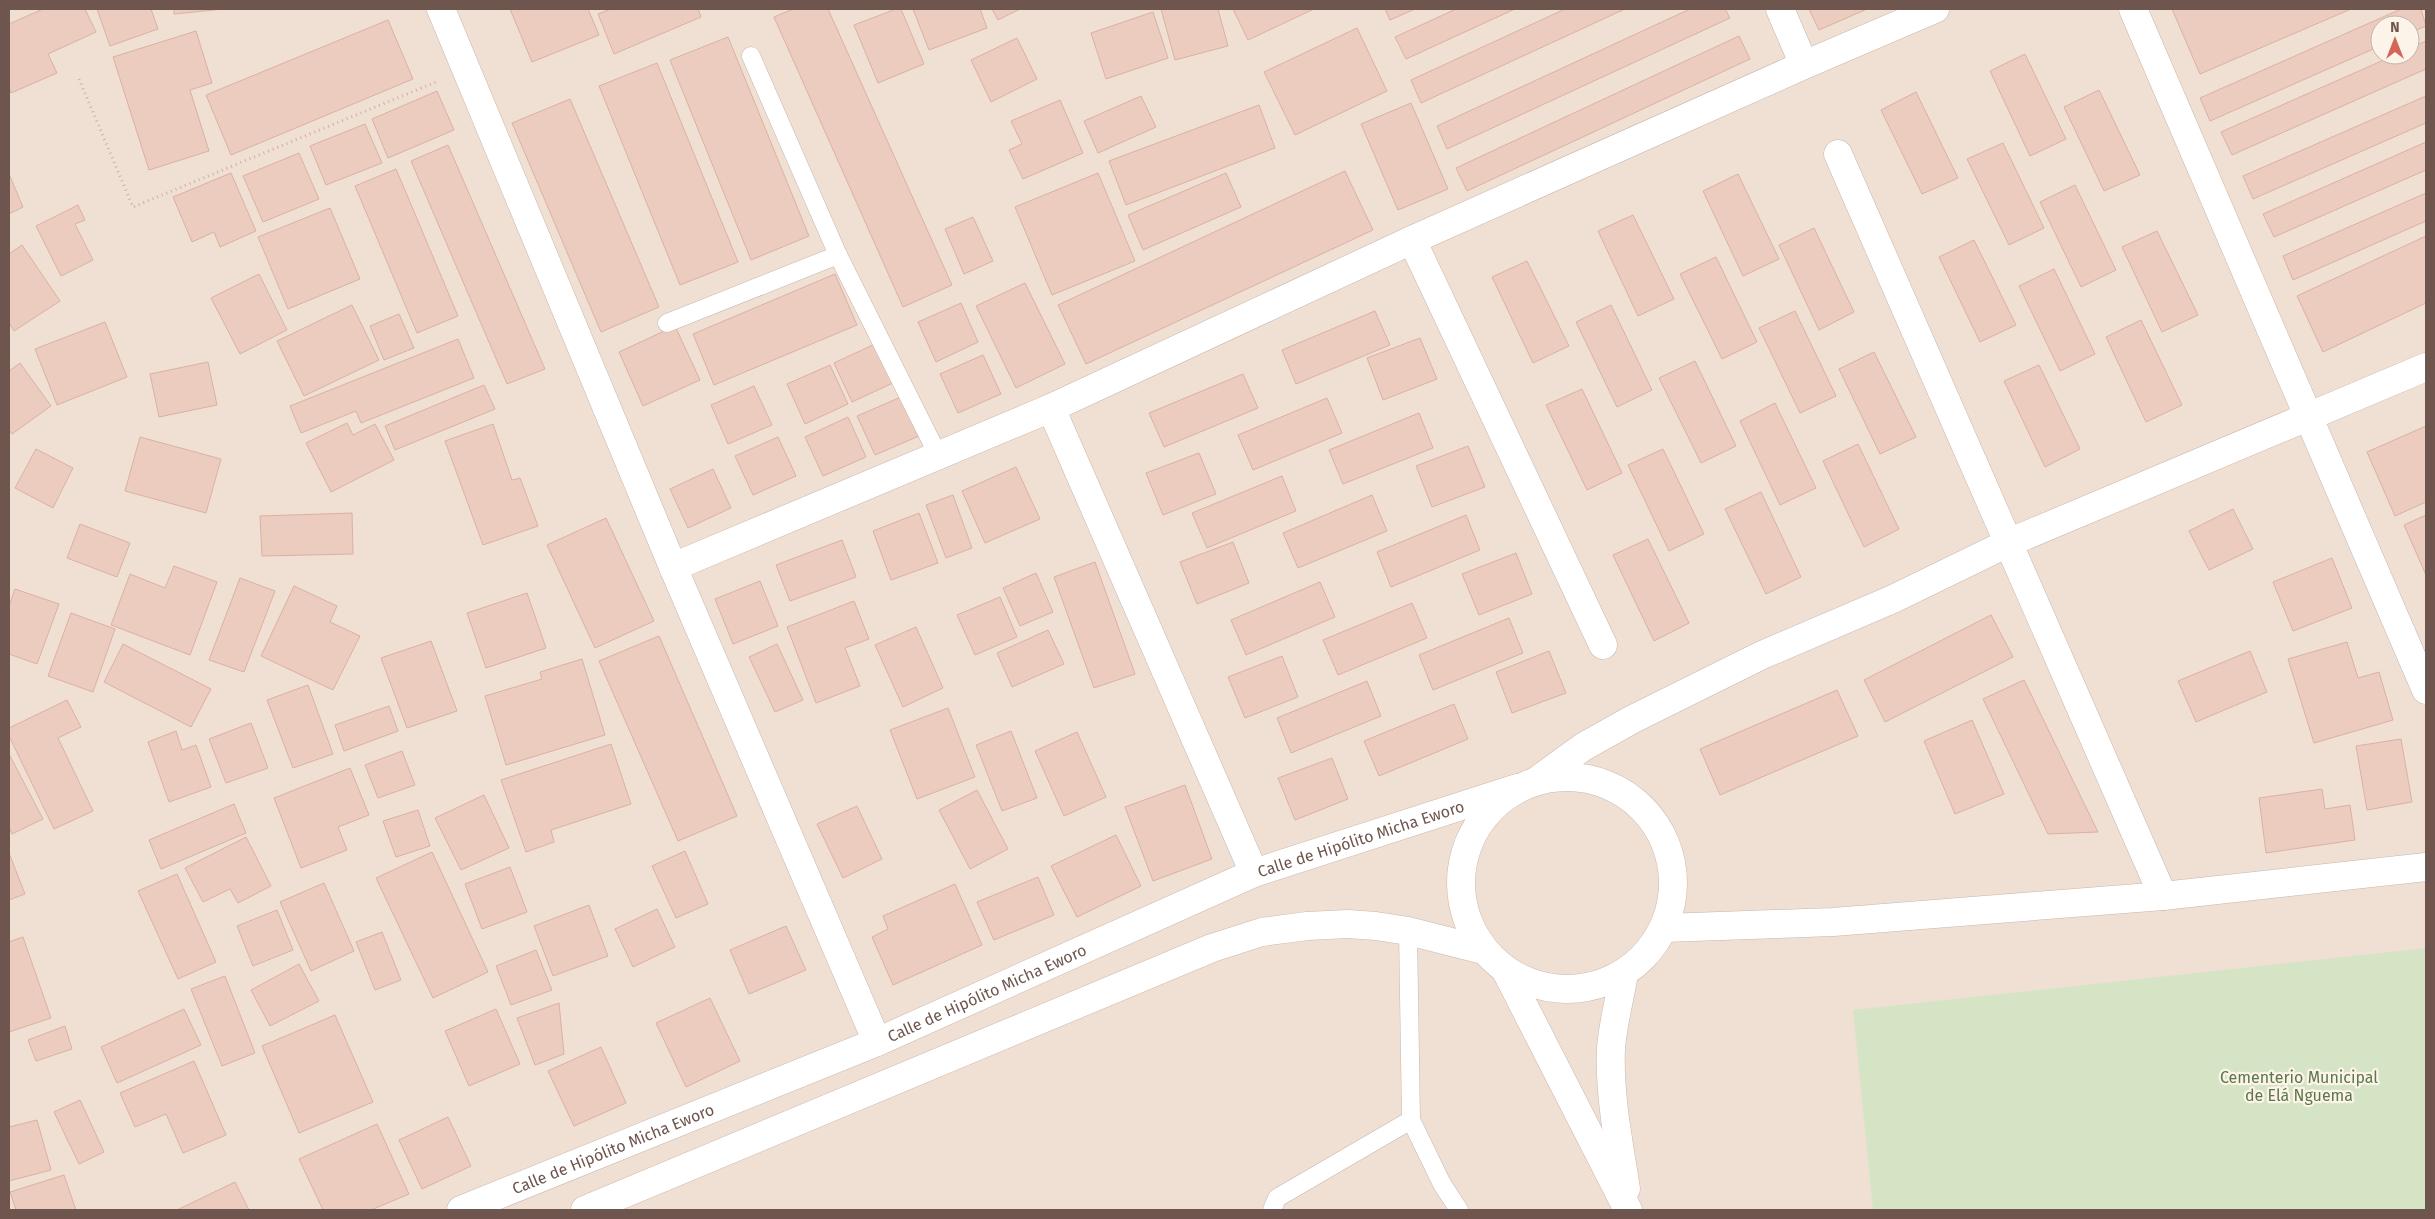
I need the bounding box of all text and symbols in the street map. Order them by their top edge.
north arrow [2370,15,2420,65]
text: N [2390,19,2400,36]
street label: Calle de Hipólito Micha Eworo [1255,797,1467,881]
street label: Calle de Hipólito Micha Eworo [885,940,1090,1046]
park label: Cementerio Municipal de Elá Nguema [2220,1068,2378,1105]
street label: Calle de Hipólito Micha Eworo [509,1100,717,1198]

